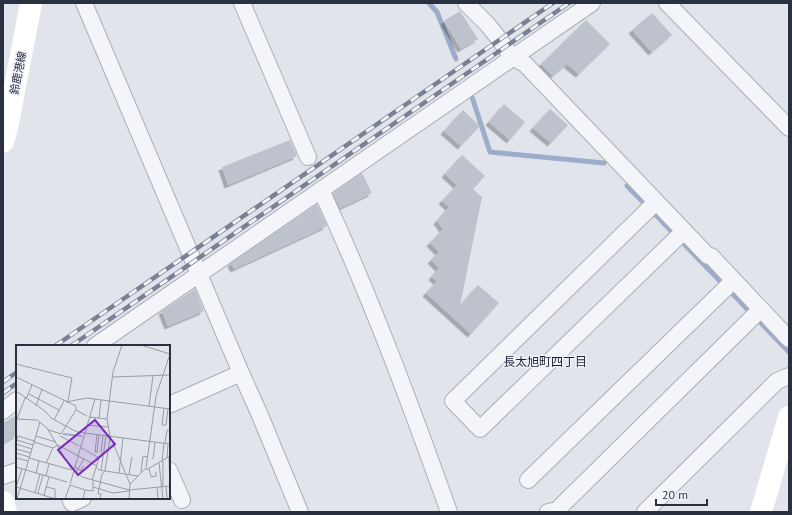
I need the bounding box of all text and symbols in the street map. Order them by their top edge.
street label: 鈴鹿港線 [7,50,29,96]
inset map [16,345,170,499]
district label: 長太旭町四丁目 [503,354,587,369]
scale bar [656,481,707,507]
text: 20 m [662,487,688,502]

